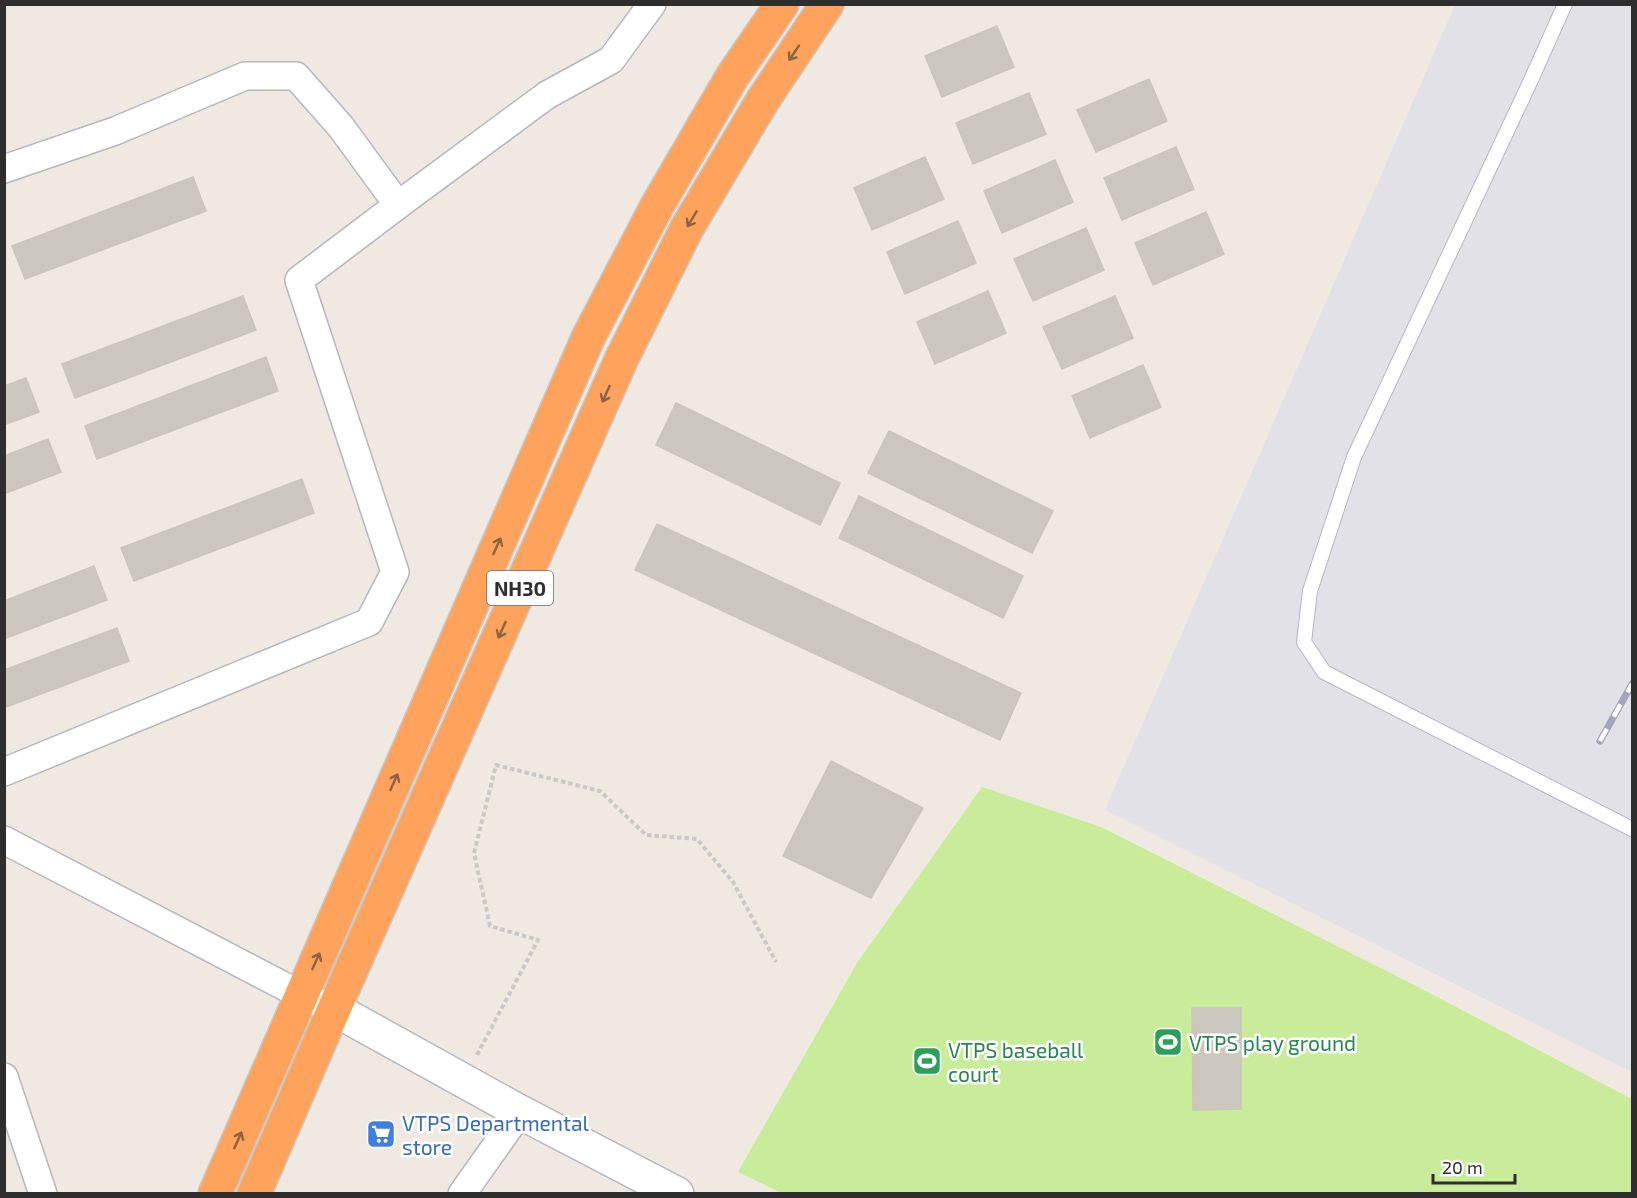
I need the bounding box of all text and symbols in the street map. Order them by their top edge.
one-way arrow [788,44,800,61]
one-way arrow [686,210,698,227]
one-way arrow [600,384,611,403]
one-way arrow [492,537,503,556]
road number: NH30 [487,571,553,605]
one-way arrow [495,621,506,639]
one-way arrow [389,774,400,792]
one-way arrow [311,953,322,971]
sports icon: VTPS play ground [1152,1026,1184,1058]
place label: VTPS play ground [1189,1030,1356,1055]
place label: VTPS baseball court [948,1037,1084,1086]
sports icon: VTPS baseball court [911,1045,943,1077]
place label: VTPS Departmental store [402,1110,590,1159]
supermarket icon: VTPS Departmental store [365,1118,397,1150]
one-way arrow [233,1131,244,1150]
scale bar [1433,1147,1516,1185]
text: 20 m [1442,1156,1483,1178]

